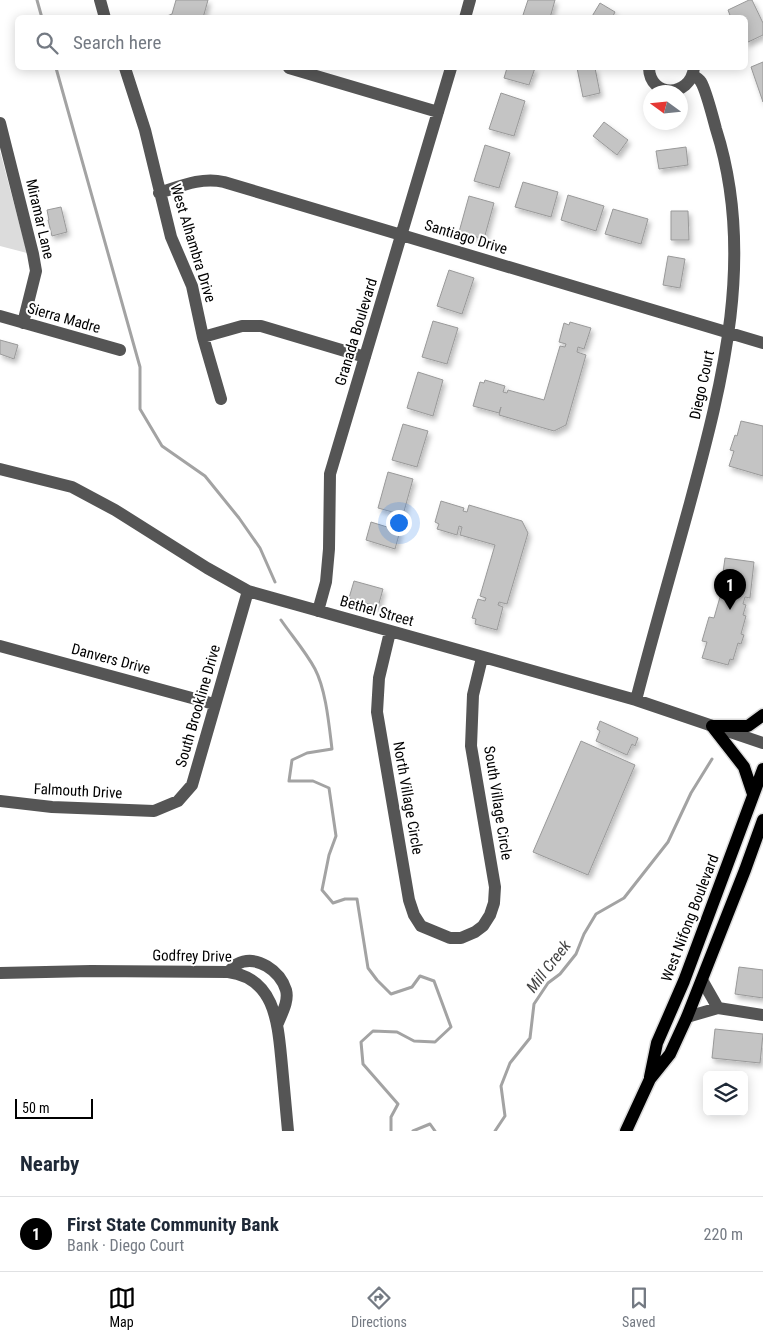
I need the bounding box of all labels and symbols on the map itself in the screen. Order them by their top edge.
north arrow [643,85,688,130]
street label: Miramar Lane [22,177,58,261]
street label: West Alhambra Drive [166,182,220,304]
street label: Santiago Drive [422,216,510,258]
street label: Granada Boulevard [331,276,381,388]
street label: Sierra Madre [25,299,103,337]
street label: Diego Court [686,349,718,421]
your location [386,510,412,536]
pin: 1 [714,569,746,610]
street label: Bethel Street [338,592,416,630]
street label: Danvers Drive [69,640,153,678]
street label: South Brookline Drive [172,643,224,769]
street label: North Village Circle [389,740,427,856]
street label: South Village Circle [480,745,516,861]
street label: Falmouth Drive [33,780,123,802]
street label: West Nifong Boulevard [657,852,723,984]
water label: Mill Creek [522,936,575,996]
street label: Godfrey Drive [152,946,232,966]
scale bar [15,1096,92,1119]

